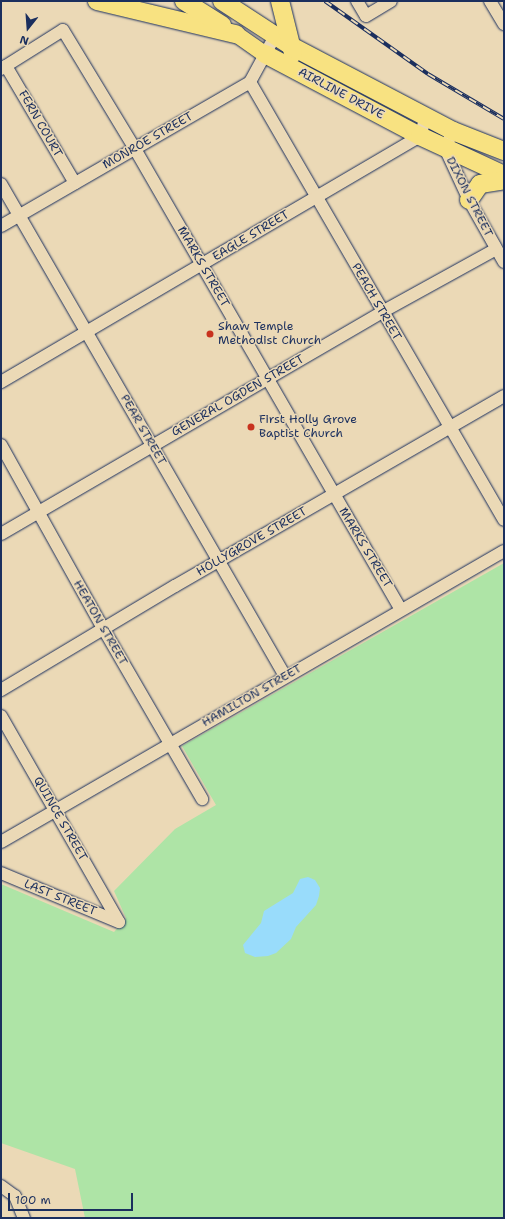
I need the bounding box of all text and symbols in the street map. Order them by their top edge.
north arrow [8,8,48,48]
text: N [18,32,31,48]
street label: AIRLINE DRIVE [295,65,387,123]
street label: FERN COURT [15,88,65,160]
street label: MONROE STREET [100,109,196,173]
street label: DIXON STREET [443,155,495,239]
street label: EAGLE STREET [210,208,292,264]
street label: MARKS STREET [174,224,232,310]
street label: PEACH STREET [348,261,404,343]
place label: Shaw Temple Methodist Church [218,320,321,348]
marker: Shaw Temple Methodist Church [205,329,215,339]
street label: GENERAL OGDEN STREET [169,352,307,440]
street label: PEAR STREET [117,392,169,468]
place label: First Holly Grove Baptist Church [259,413,357,441]
marker: First Holly Grove Baptist Church [246,422,256,432]
street label: HOLLYGROVE STREET [194,504,310,580]
street label: MARKS STREET [335,505,395,591]
street label: HEATON STREET [70,578,130,668]
street label: HAMILTON STREET [200,662,304,730]
street label: QUINCE STREET [30,774,90,864]
street label: LAST STREET [22,877,98,919]
scale bar [10,1185,135,1211]
text: 100 m [15,1192,51,1208]

